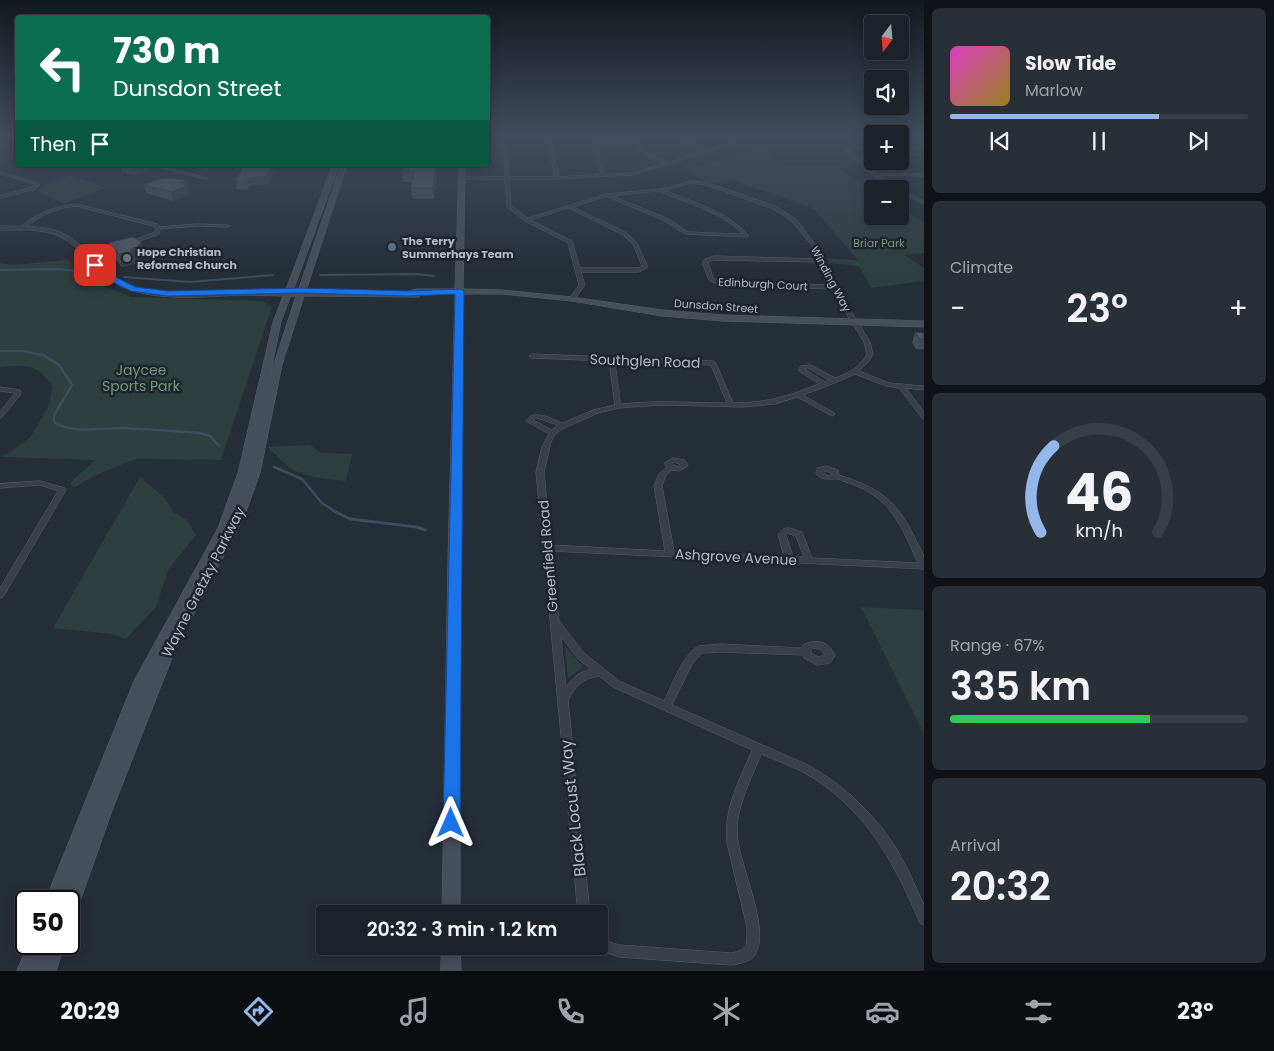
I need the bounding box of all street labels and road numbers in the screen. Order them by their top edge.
street label: Winding Way [807,243,855,315]
street label: Edinburgh Court [718,274,808,294]
street label: Dunsdon Street [673,295,759,317]
street label: Southglen Road [589,349,701,373]
street label: Greenfield Road [533,499,563,613]
street label: Wayne Gretzky Parkway [156,503,250,661]
street label: Ashgrove Avenue [674,544,798,570]
street label: Black Locust Way [554,738,592,878]

